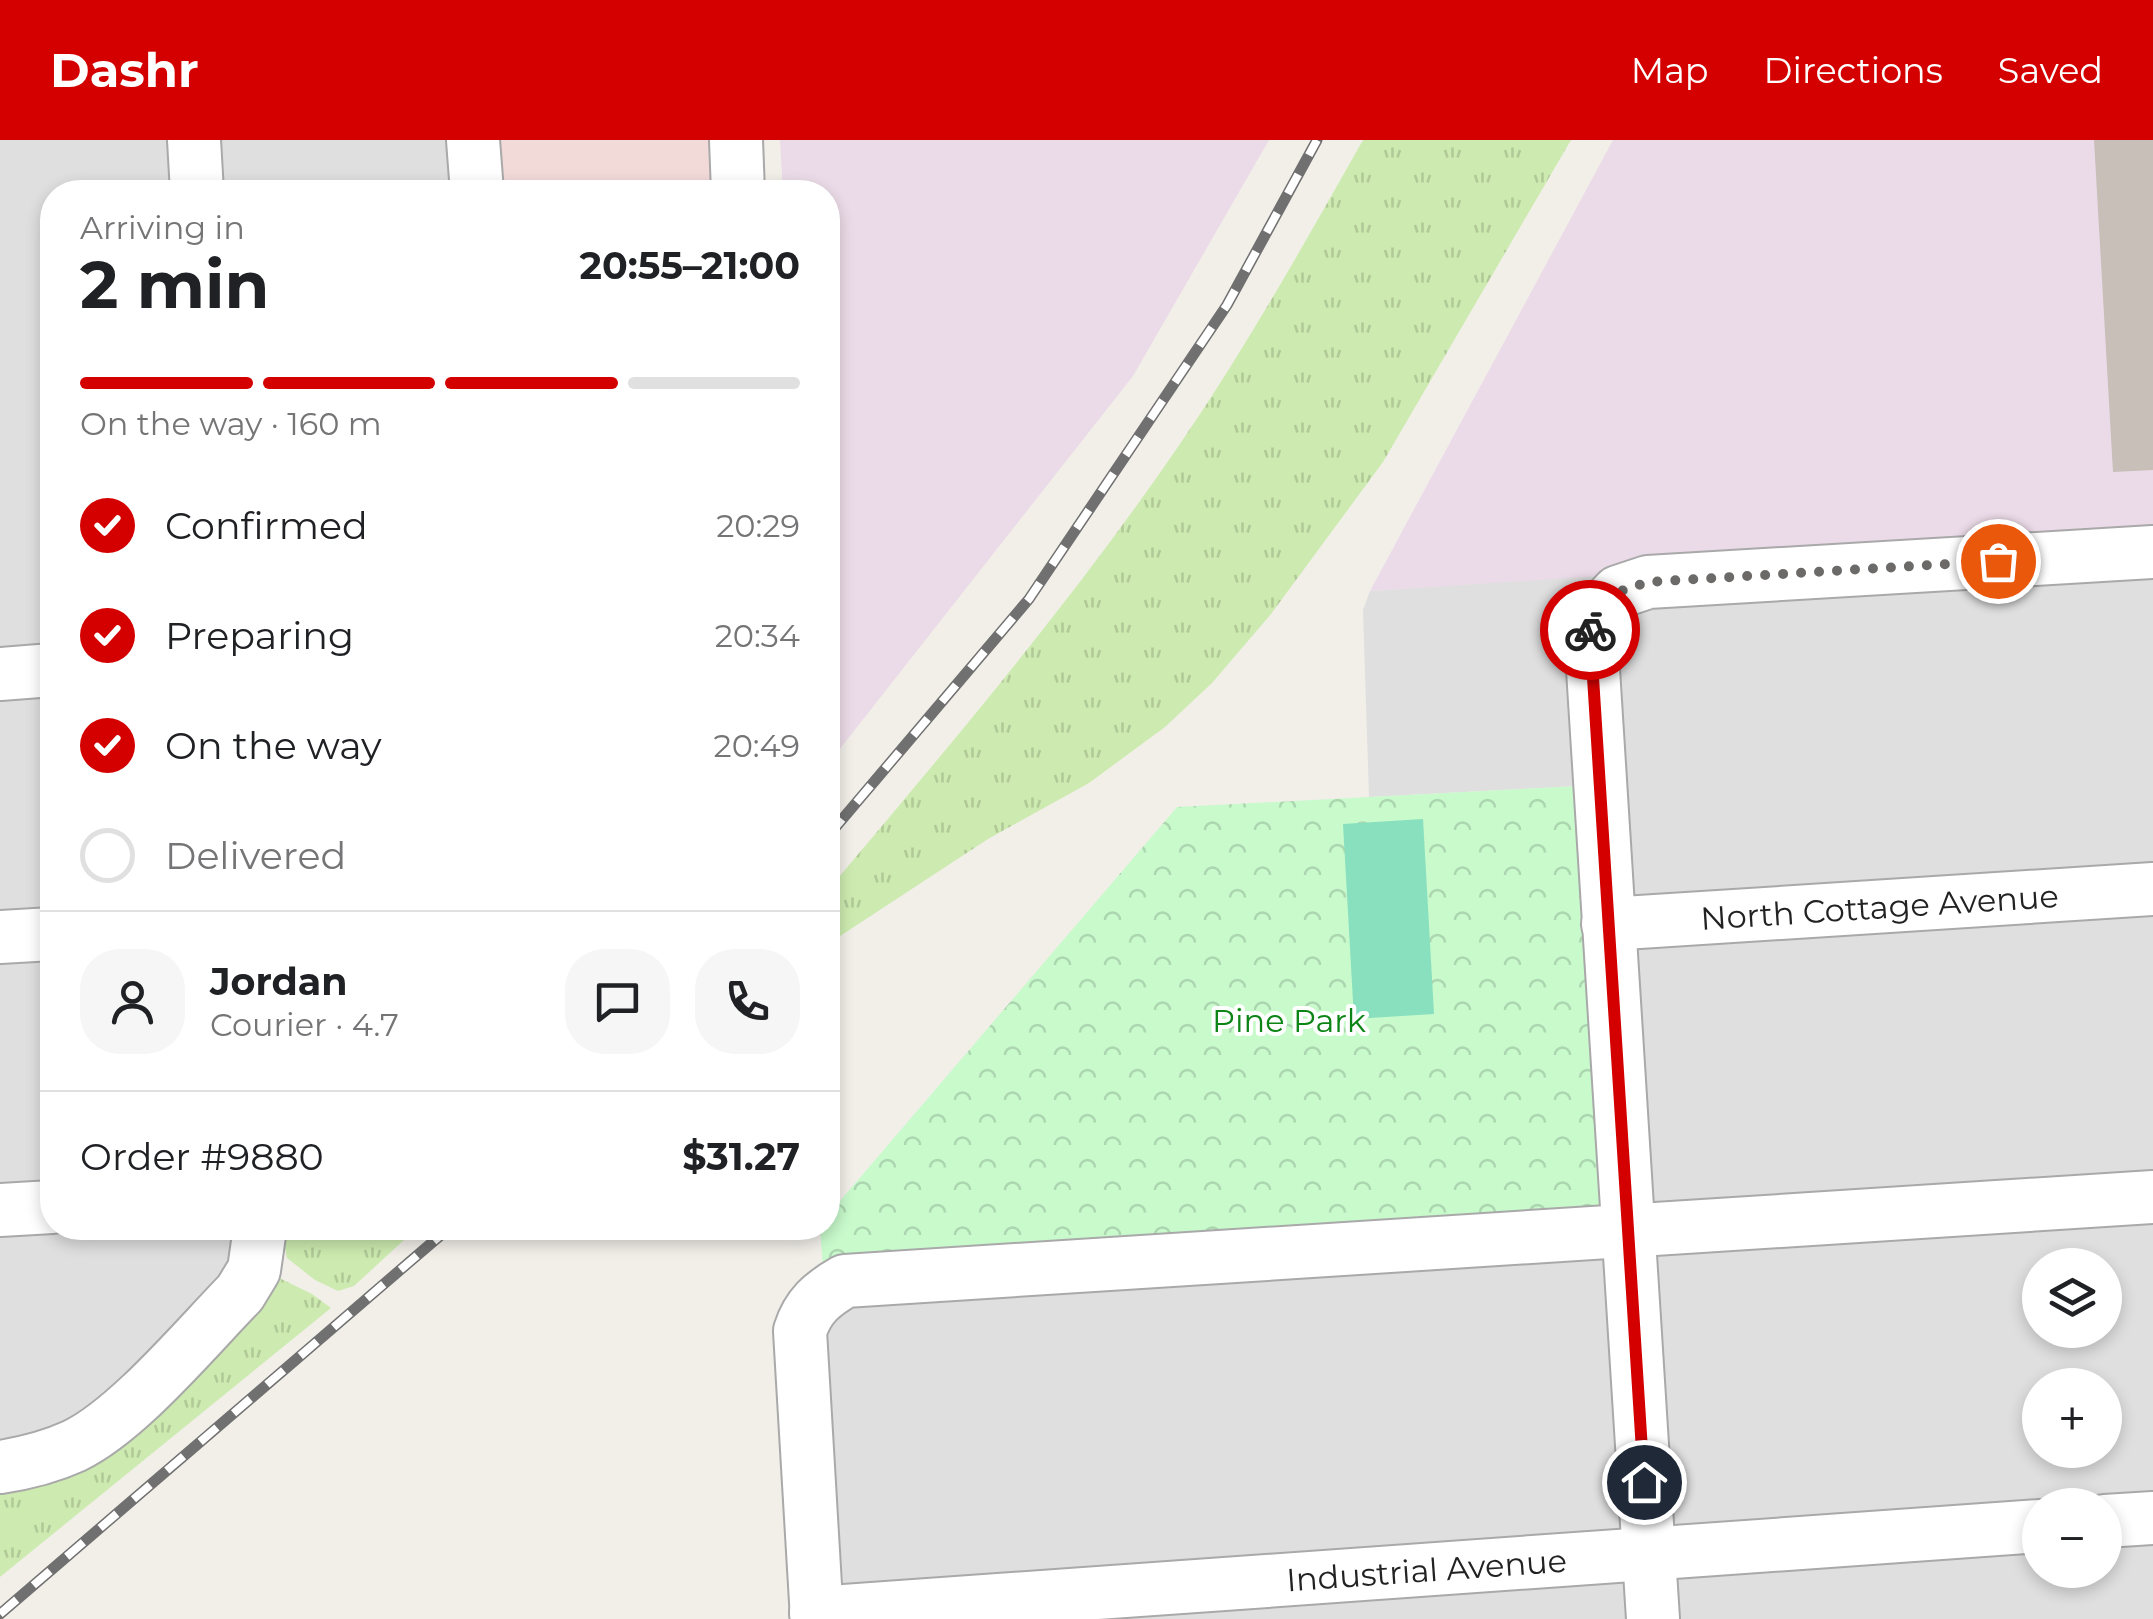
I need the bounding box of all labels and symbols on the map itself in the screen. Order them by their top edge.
pin [1956,519,2041,604]
courier [1540,580,1640,680]
street label: North Cottage Avenue [1699,876,2060,938]
park label: Pine Park [1212,1001,1366,1040]
pin [1602,1440,1687,1525]
street label: Industrial Avenue [1285,1540,1568,1599]

